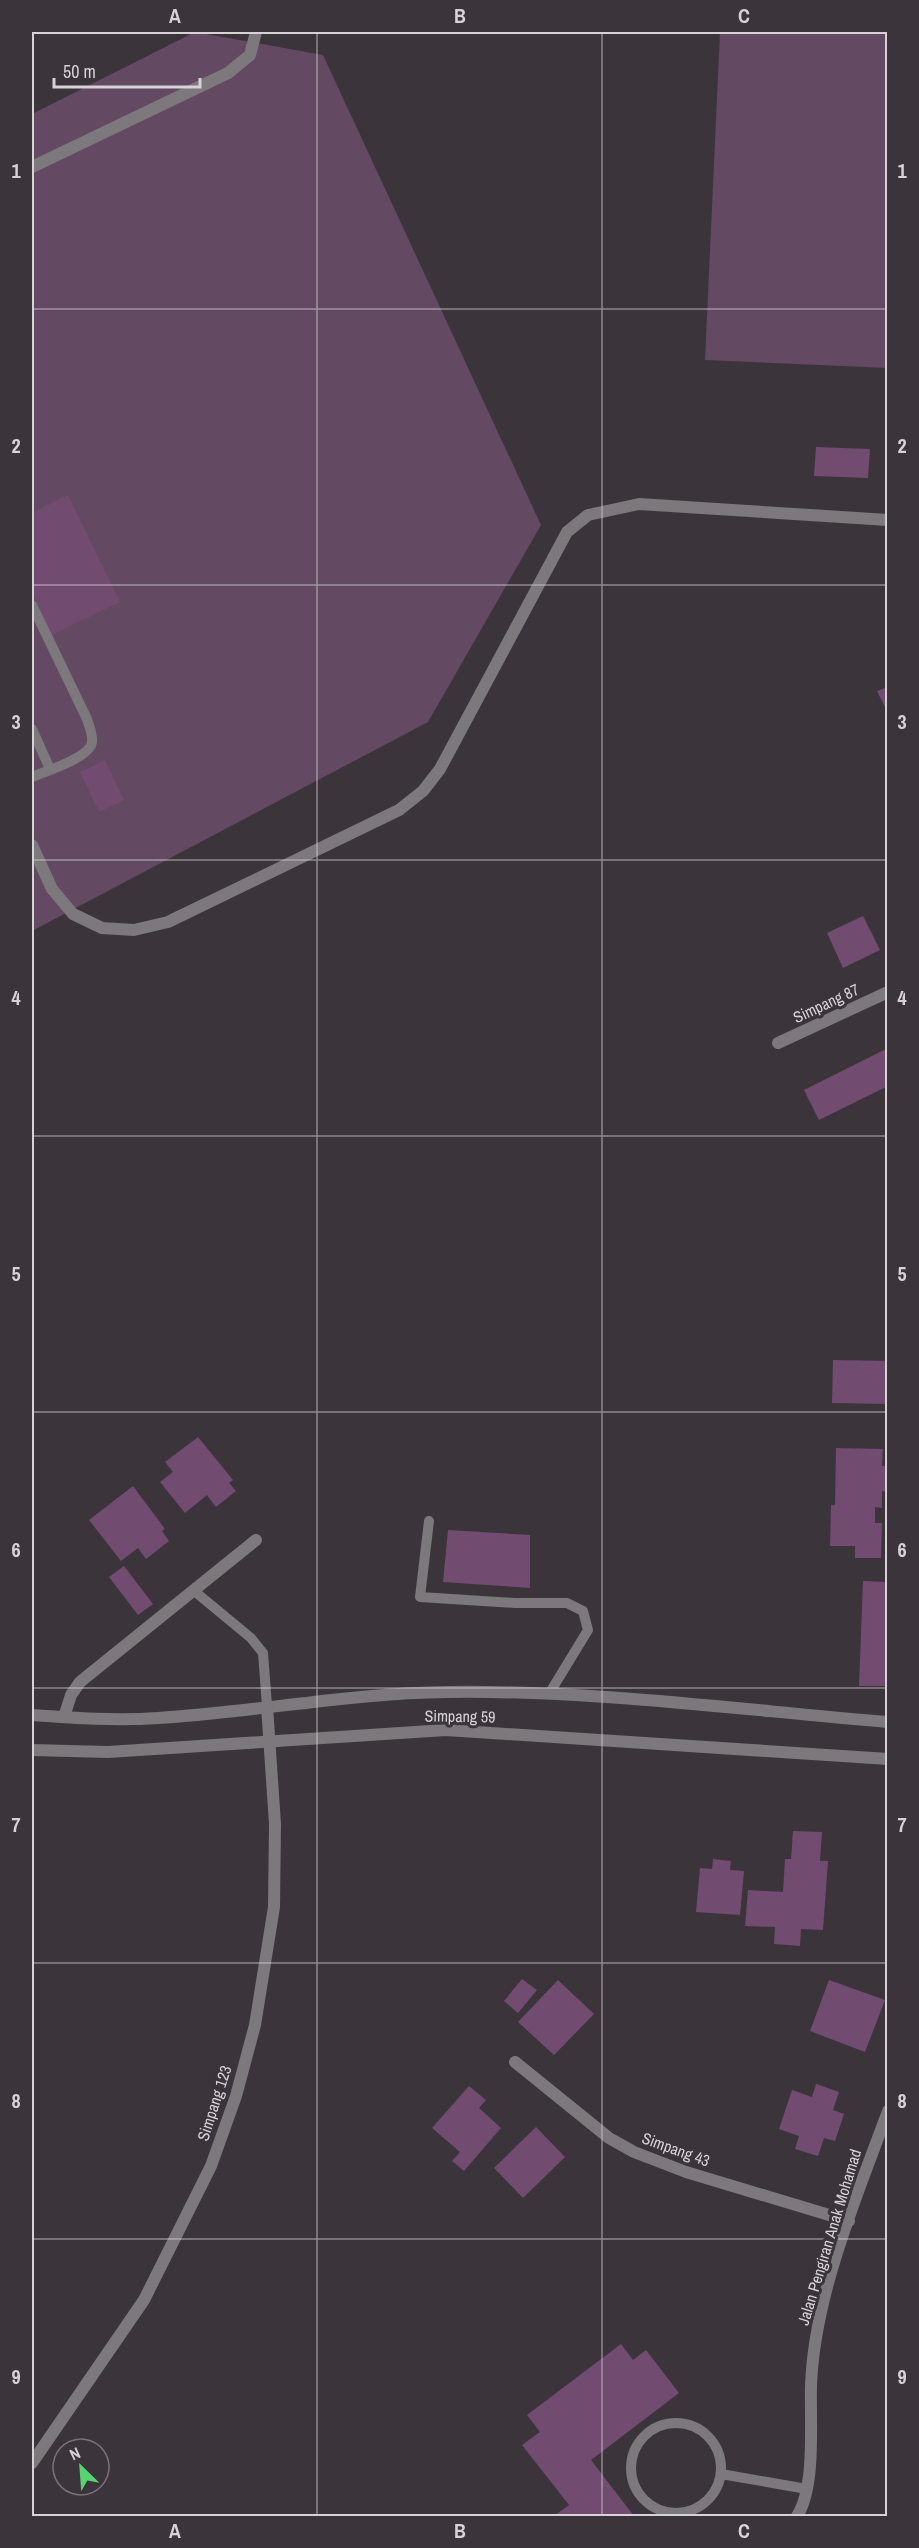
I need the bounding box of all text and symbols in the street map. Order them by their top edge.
text: A [169,2,181,29]
text: B [454,2,466,29]
text: C [738,2,750,29]
scale bar [54,51,200,89]
text: 50 m [63,59,96,84]
text: 1 [11,157,21,184]
text: 1 [897,157,907,184]
text: 2 [11,432,21,459]
text: 2 [897,432,907,459]
text: 3 [11,708,21,735]
text: 3 [897,708,907,735]
street label: Simpang 87 [789,978,863,1028]
text: 4 [11,984,21,1011]
text: 4 [897,984,907,1011]
text: 5 [11,1260,21,1287]
text: 5 [897,1260,907,1287]
text: 6 [11,1536,21,1563]
text: 6 [897,1536,907,1563]
street label: Simpang 59 [424,1704,496,1728]
text: 7 [11,1811,21,1838]
text: 7 [897,1811,907,1838]
street label: Simpang 123 [191,2062,237,2144]
text: 8 [11,2087,21,2114]
text: 8 [897,2087,907,2114]
street label: Simpang 43 [639,2127,713,2171]
street label: Jalan Pengiran Anak Mohamad [792,2146,866,2328]
text: 9 [11,2363,21,2390]
text: 9 [897,2363,907,2390]
north arrow [51,2437,111,2497]
text: N [66,2441,84,2465]
text: A [169,2517,181,2544]
text: B [454,2517,466,2544]
text: C [738,2517,750,2544]

